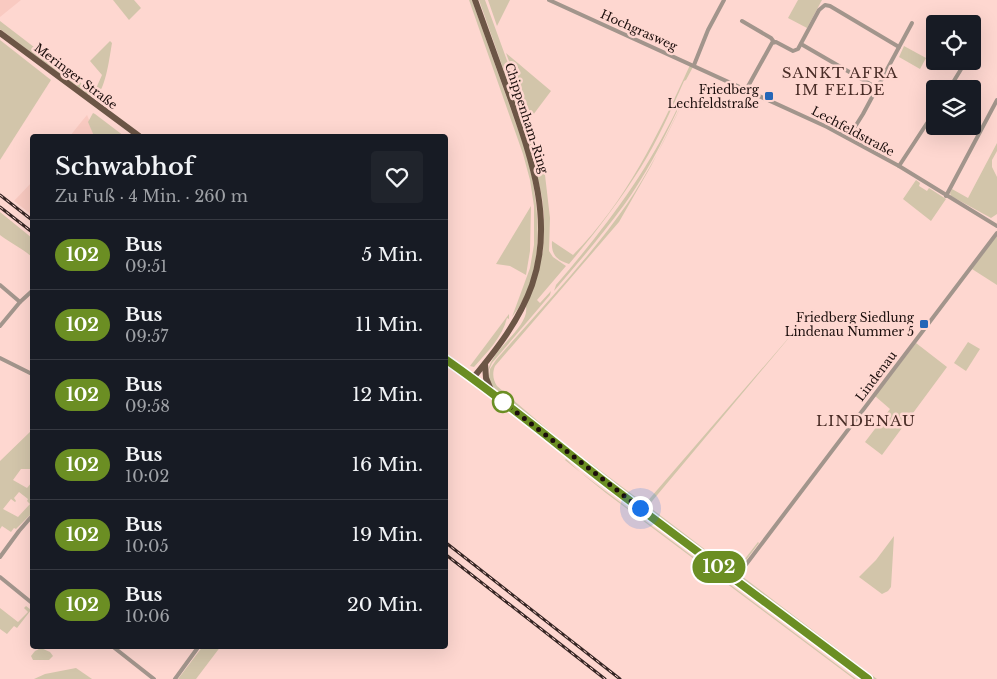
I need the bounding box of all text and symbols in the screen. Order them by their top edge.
street label: Hochgrasweg [598,6,680,54]
map controls [926,15,981,135]
button: locate [926,15,981,70]
street label: Meringer Straße [31,40,121,112]
street label: Chippenham-Ring [502,61,552,176]
district label: SANKT AFRA IM FELDE [782,63,898,99]
button: layers [926,80,981,135]
place label: Friedberg Lechfeldstraße [668,82,760,111]
marker: Friedberg Lechfeldstraße [763,90,775,102]
street label: Lechfeldstraße [809,103,897,159]
button: heart [371,151,423,203]
text: Schwabhof [55,152,194,181]
text: Zu Fuß · 4 Min. · 260 m [55,186,248,206]
text: Bus [125,233,162,256]
text: 5 Min. [361,243,423,266]
text: 102 [66,244,99,266]
text: 09:51 [125,256,168,276]
text: Bus [125,303,162,326]
place label: Friedberg Siedlung Lindenau Nummer 5 [785,310,915,339]
text: 11 Min. [355,313,423,336]
text: 102 [66,314,99,336]
marker: Friedberg Siedlung Lindenau Nummer 5 [918,318,930,330]
text: 09:57 [125,326,168,346]
street label: Lindenau [852,348,900,404]
text: Bus [125,373,162,396]
text: 12 Min. [352,383,423,406]
text: 102 [66,384,99,406]
unlabelled marker [492,391,514,413]
text: 09:58 [125,396,170,416]
district label: LINDENAU [816,411,916,430]
text: Bus [125,443,162,466]
text: 16 Min. [352,453,423,476]
text: 102 [66,454,99,476]
text: 10:02 [125,466,169,486]
your location [628,496,653,521]
text: Bus [125,513,162,536]
text: 19 Min. [352,523,423,546]
text: 102 [66,524,99,546]
text: 10:05 [125,536,169,556]
line badge: 102 [690,551,748,583]
text: 102 [702,556,736,578]
text: Bus [125,583,162,606]
text: 20 Min. [347,593,423,616]
text: 102 [66,594,99,616]
text: 10:06 [125,606,170,626]

